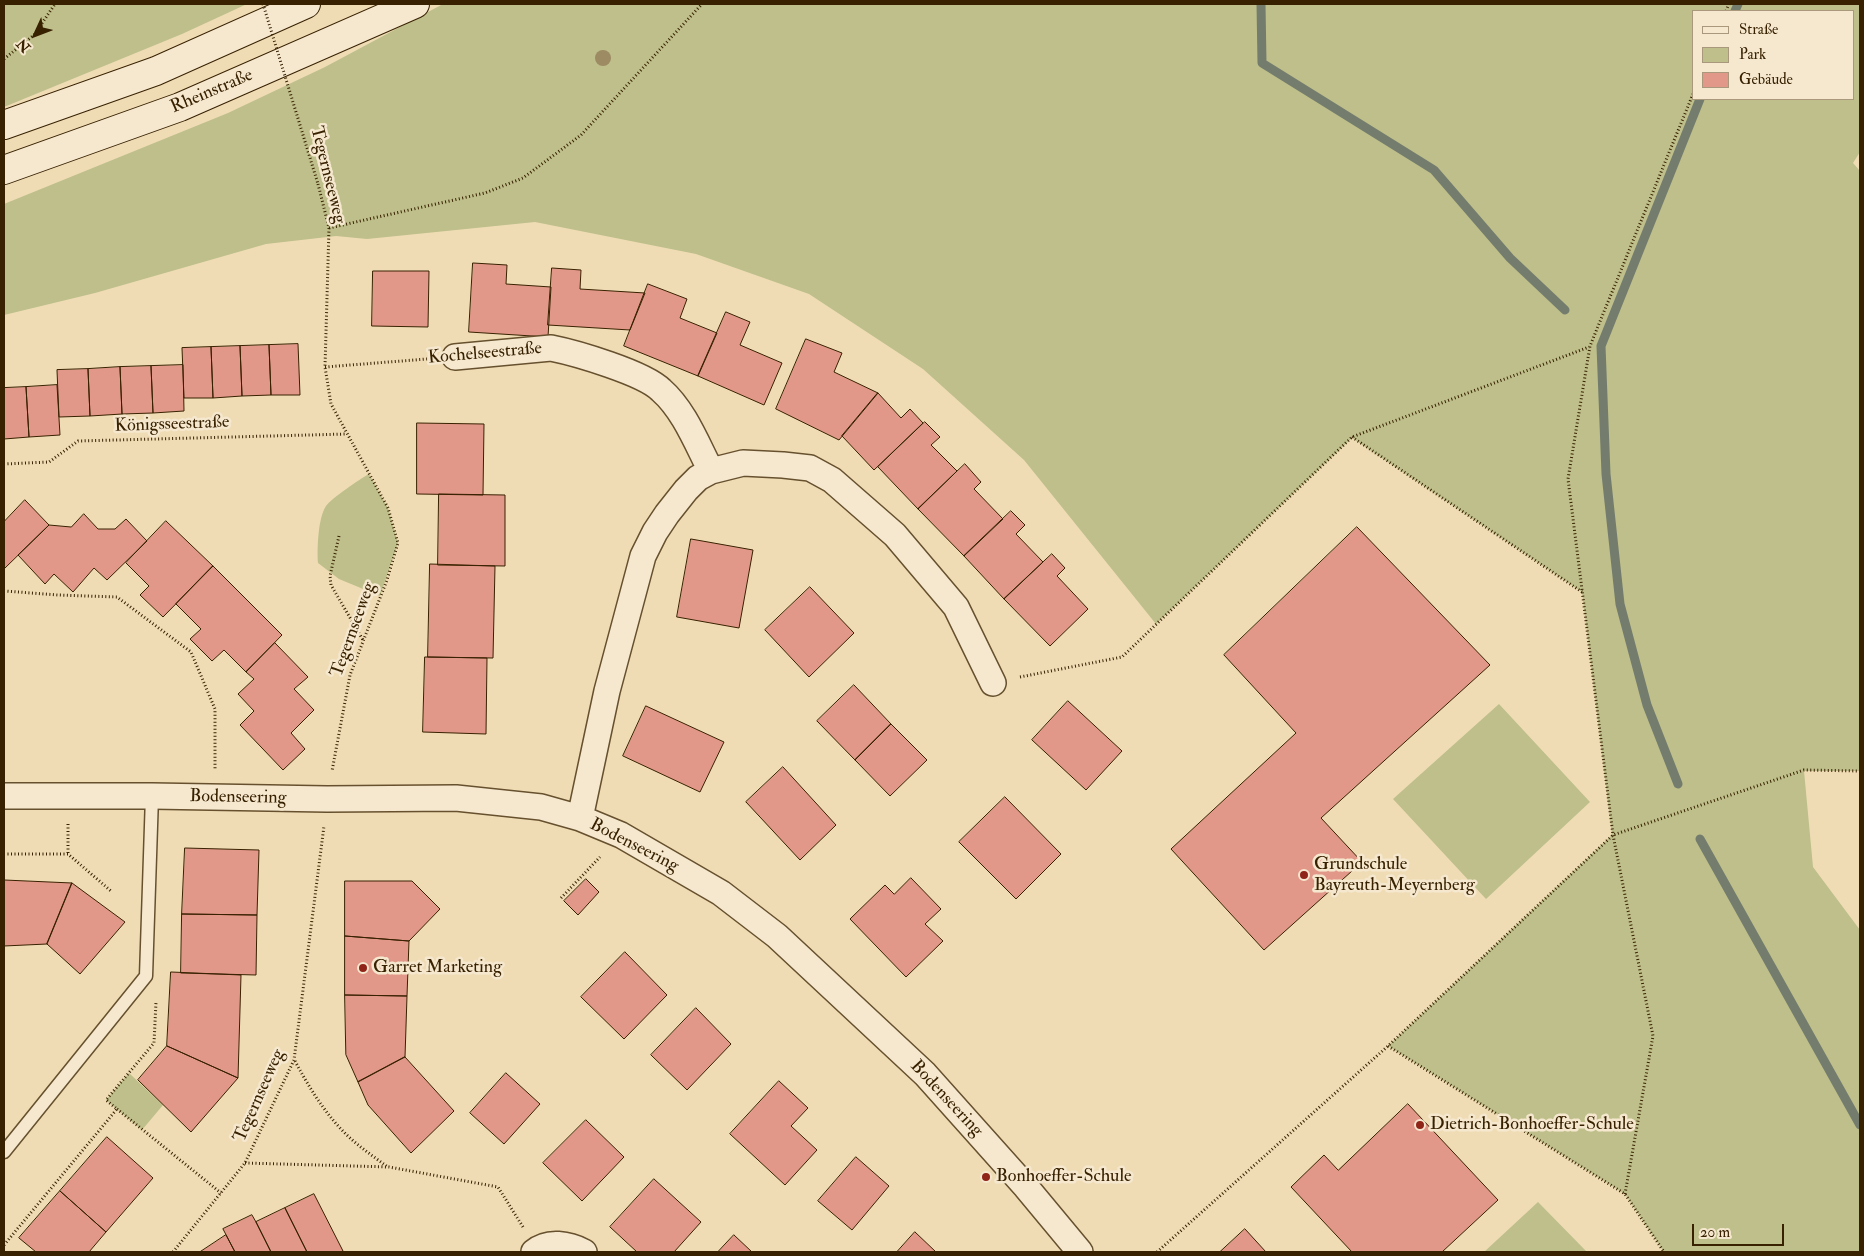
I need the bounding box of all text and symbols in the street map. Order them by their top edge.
north arrow [10,10,60,60]
legend [1692,10,1854,100]
text: Straße [1739,20,1778,39]
text: N [13,35,34,56]
text: Park [1739,45,1766,64]
street label: Rheinstraße [168,65,256,119]
text: Gebäude [1739,70,1793,89]
street label: Tegernseeweg [304,124,350,226]
street label: Kochelseestraße [427,338,543,370]
street label: Königsseestraße [114,412,230,438]
street label: Tegernseeweg [327,580,381,680]
street label: Bodenseering [189,786,287,810]
street label: Bodenseering [586,814,682,878]
place label: Grundschule Bayreuth-Meyernberg [1314,854,1475,896]
marker: Grundschule Bayreuth-Meyernberg [1298,869,1310,881]
place label: Garret Marketing [373,957,502,979]
marker: Garret Marketing [357,962,369,974]
street label: Tegernseeweg [230,1046,290,1146]
street label: Bodenseering [905,1056,987,1142]
place label: Dietrich-Bonhoeffer-Schule [1430,1114,1634,1136]
marker: Dietrich-Bonhoeffer-Schule [1414,1119,1426,1131]
place label: Bonhoeffer-Schule [996,1166,1131,1188]
marker: Bonhoeffer-Schule [980,1171,992,1183]
scale bar [1694,1214,1786,1246]
text: 20 m [1700,1223,1730,1242]

